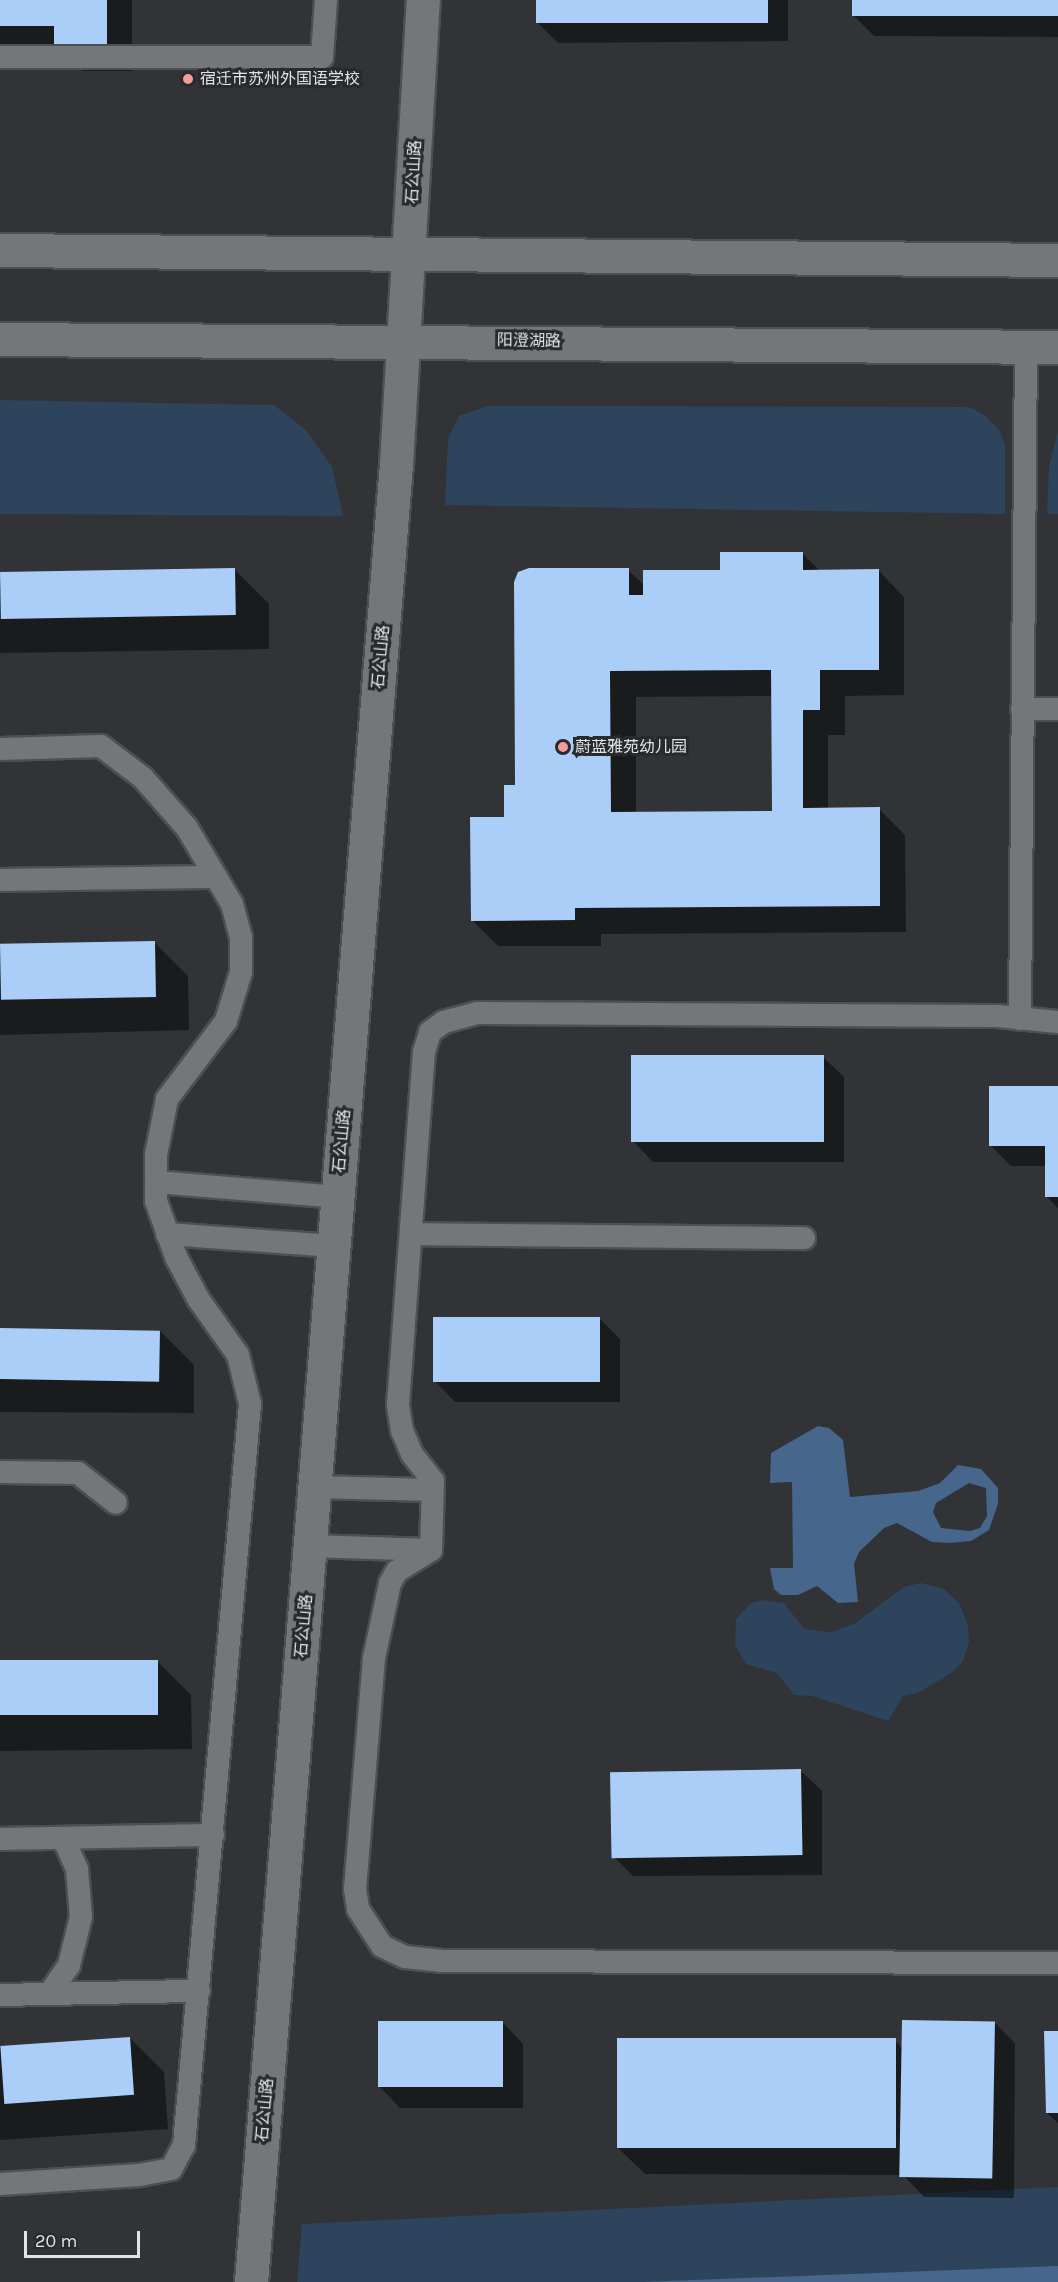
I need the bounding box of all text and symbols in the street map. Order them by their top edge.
place label: 宿迁市苏州外国语学校 [200,69,360,89]
marker: 宿迁市苏州外国语学校 [181,72,195,86]
street label: 石公山路 [403,140,425,204]
street label: 阳澄湖路 [497,331,561,351]
street label: 石公山路 [369,624,393,690]
place label: 蔚蓝雅苑幼儿园 [575,737,687,757]
marker: 蔚蓝雅苑幼儿园 [556,740,570,754]
street label: 石公山路 [330,1108,354,1174]
street label: 石公山路 [292,1593,316,1659]
street label: 石公山路 [253,2077,277,2143]
scale bar [27,2219,142,2257]
text: 20 m [35,2230,77,2252]

